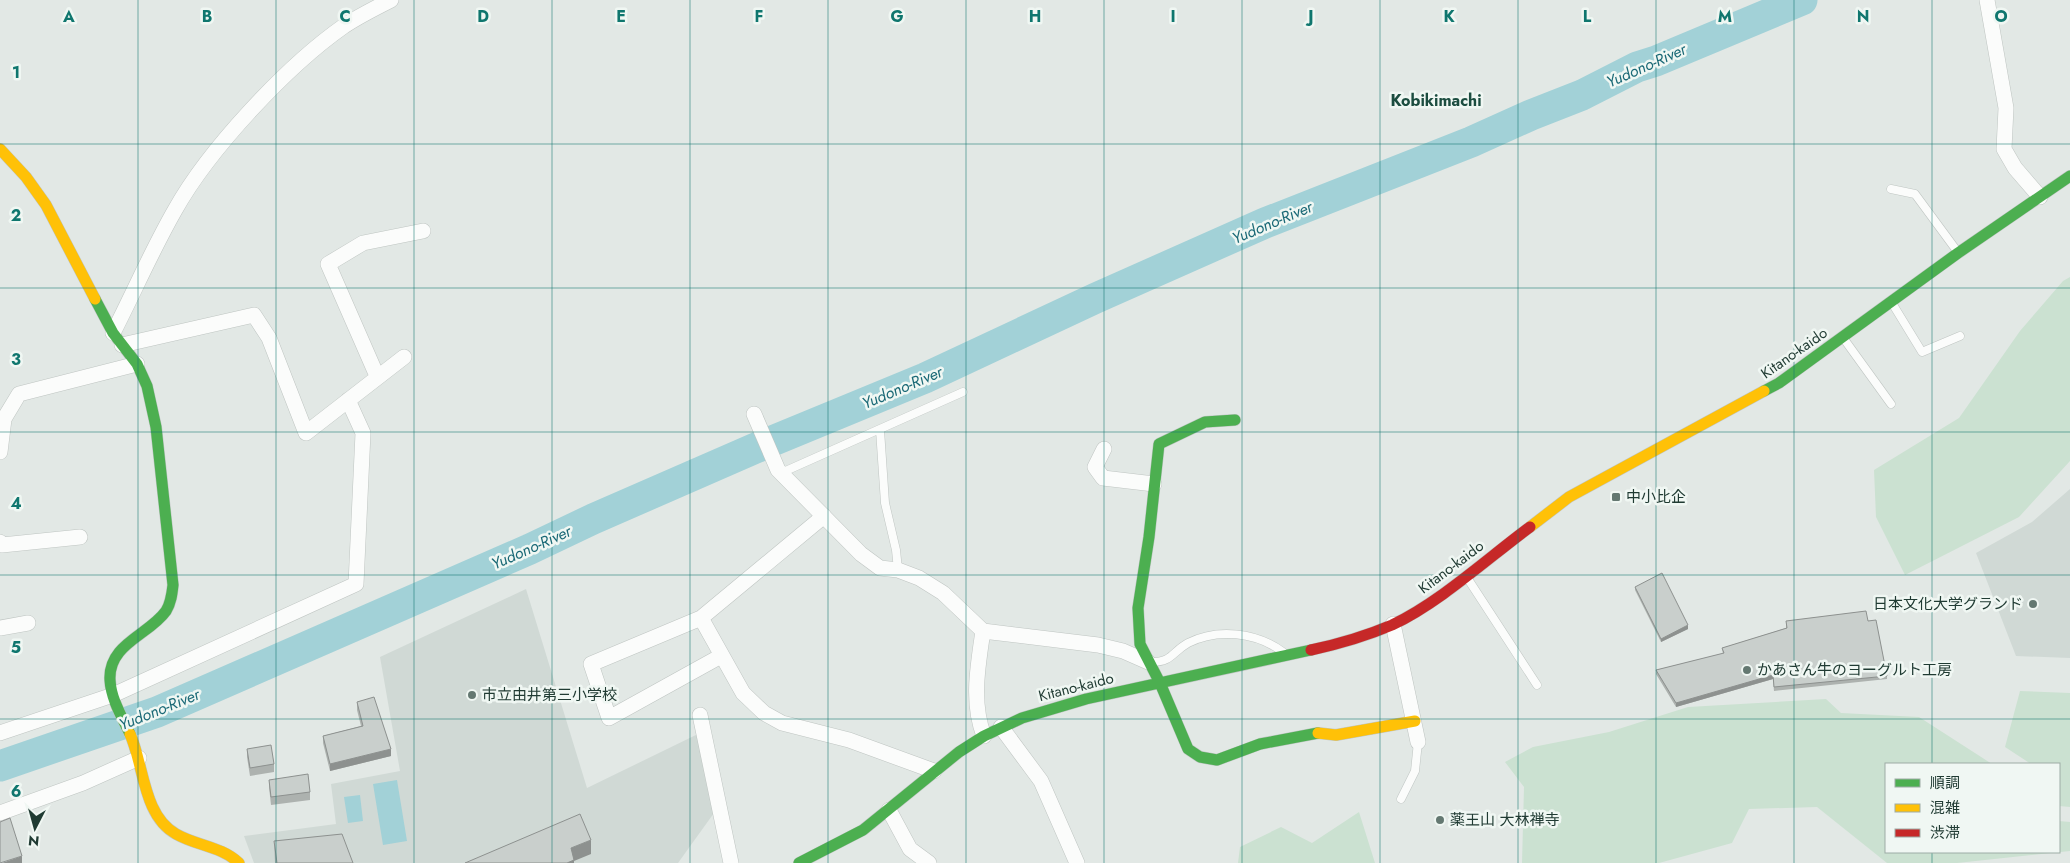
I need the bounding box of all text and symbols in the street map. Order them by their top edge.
text: A [62,5,75,28]
text: B [202,5,212,28]
text: C [339,5,351,28]
text: D [477,5,489,28]
text: E [616,5,626,28]
text: F [755,5,763,28]
text: G [890,5,904,28]
text: H [1029,5,1041,28]
text: I [1170,5,1176,28]
text: J [1305,5,1314,28]
text: K [1443,5,1455,28]
text: L [1583,5,1592,28]
text: M [1718,5,1732,28]
text: N [1857,5,1869,28]
text: O [1994,5,2008,28]
water label: Yudono-River [1603,37,1691,93]
text: 1 [12,61,20,84]
district label: Kobikimachi [1390,89,1482,112]
water label: Yudono-River [1228,195,1318,250]
text: 2 [11,204,21,227]
street label: Kitano-kaido [1756,322,1832,384]
text: 3 [11,348,21,371]
water label: Yudono-River [858,360,948,415]
place label: 中小比企 [1626,486,1686,508]
marker: 中小比企 [1610,491,1622,503]
text: 4 [10,492,22,515]
water label: Yudono-River [488,519,576,575]
street label: Kitano-kaido [1414,535,1488,599]
place label: 日本文化大学グランド [1873,593,2023,615]
marker: 日本文化大学グランド [2027,598,2039,610]
text: 5 [11,636,21,659]
place label: かあさん牛のヨーグルト工房 [1757,659,1952,681]
marker: かあさん牛のヨーグルト工房 [1741,664,1753,676]
street label: Kitano-kaido [1036,667,1116,707]
water label: Yudono-River [115,682,205,736]
place label: 市立由井第三小学校 [482,684,617,706]
marker: 市立由井第三小学校 [466,689,478,701]
legend [1885,763,2060,853]
text: 順調 [1930,772,1960,794]
text: 6 [11,780,21,803]
text: 混雑 [1930,797,1960,819]
north arrow [10,803,60,853]
place label: 薬王山 大林禅寺 [1450,809,1560,831]
marker: 薬王山 大林禅寺 [1434,814,1446,826]
text: 渋滞 [1930,822,1960,844]
text: N [27,830,40,851]

